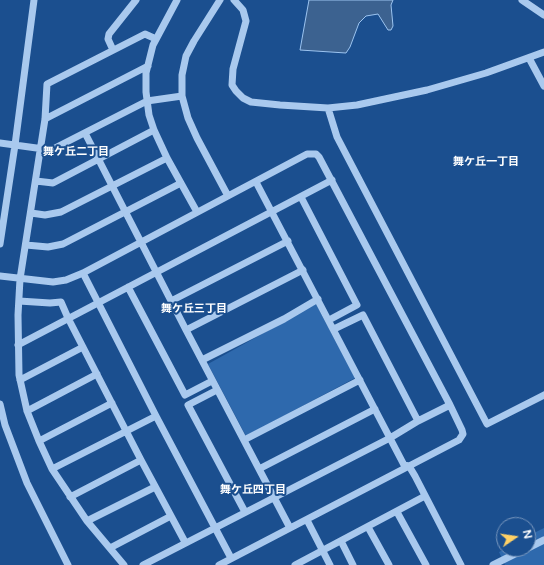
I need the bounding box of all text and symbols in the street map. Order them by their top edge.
district label: 舞ケ丘二丁目 [43,145,109,159]
district label: 舞ケ丘一丁目 [453,155,519,169]
district label: 舞ケ丘三丁目 [161,302,227,316]
district label: 舞ケ丘四丁目 [220,483,286,497]
north arrow [496,517,536,557]
text: N [520,529,535,540]

